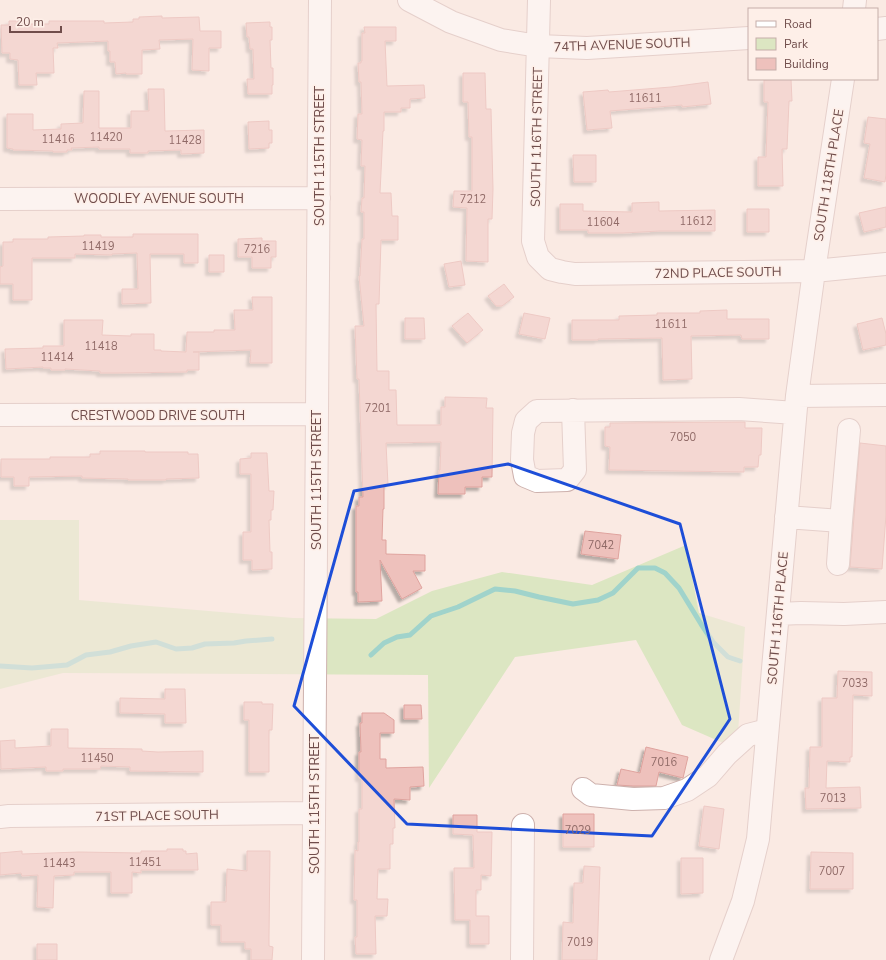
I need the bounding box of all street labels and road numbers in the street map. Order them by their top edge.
street label: 74TH AVENUE SOUTH [553,34,691,56]
street label: SOUTH 116TH STREET [527,67,547,207]
street label: SOUTH 115TH STREET [311,86,329,226]
street label: SOUTH 118TH PLACE [810,108,848,243]
street label: WOODLEY AVENUE SOUTH [74,190,244,208]
street label: 72ND PLACE SOUTH [654,263,782,283]
street label: CRESTWOOD DRIVE SOUTH [71,407,245,425]
street label: SOUTH 115TH STREET [308,410,326,550]
street label: SOUTH 116TH PLACE [763,551,793,685]
street label: SOUTH 115TH STREET [306,734,324,874]
street label: 71ST PLACE SOUTH [95,806,219,826]

